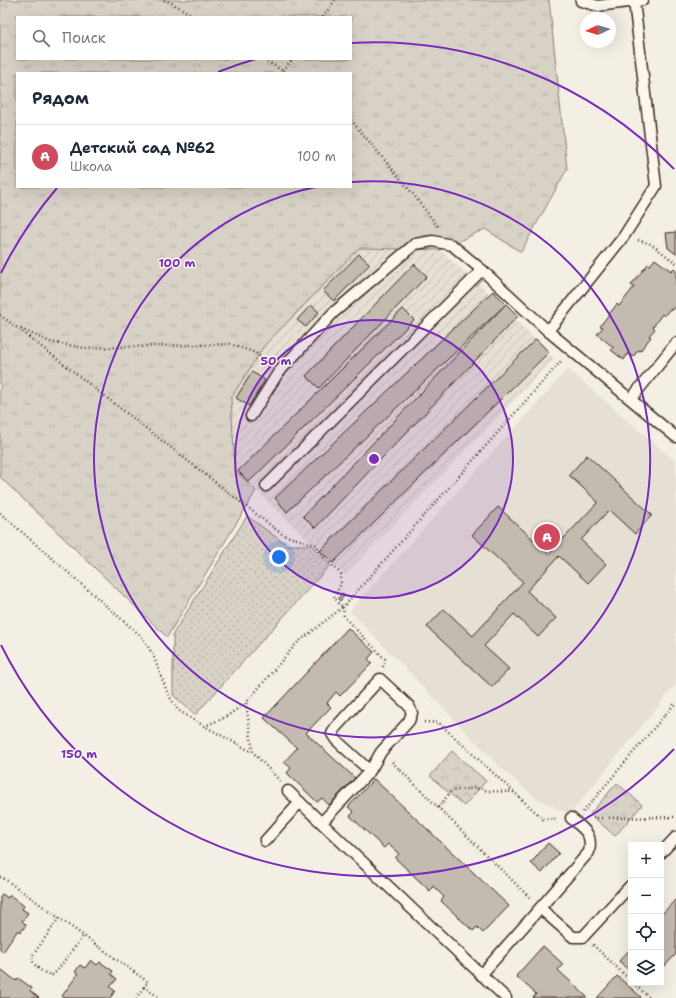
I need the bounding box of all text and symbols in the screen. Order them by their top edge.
north arrow [580,12,616,48]
search box [16,16,352,60]
icon: search [30,27,52,49]
text: Поиск [62,28,106,48]
text: Рядом [32,87,89,109]
text: Детский сад №62 [70,138,215,158]
text: A [40,148,50,165]
text: 100 m [297,148,336,165]
text: Школа [70,158,112,175]
text: 100 m [159,255,196,271]
text: 50 m [261,353,292,369]
centre of rings [367,452,381,466]
pin: A [534,522,560,552]
your location [269,547,289,567]
text: 150 m [61,746,97,762]
map controls [628,842,664,986]
button: + [628,842,664,878]
button: − [628,878,664,914]
button: locate [628,914,664,950]
button: layers [628,950,664,986]

